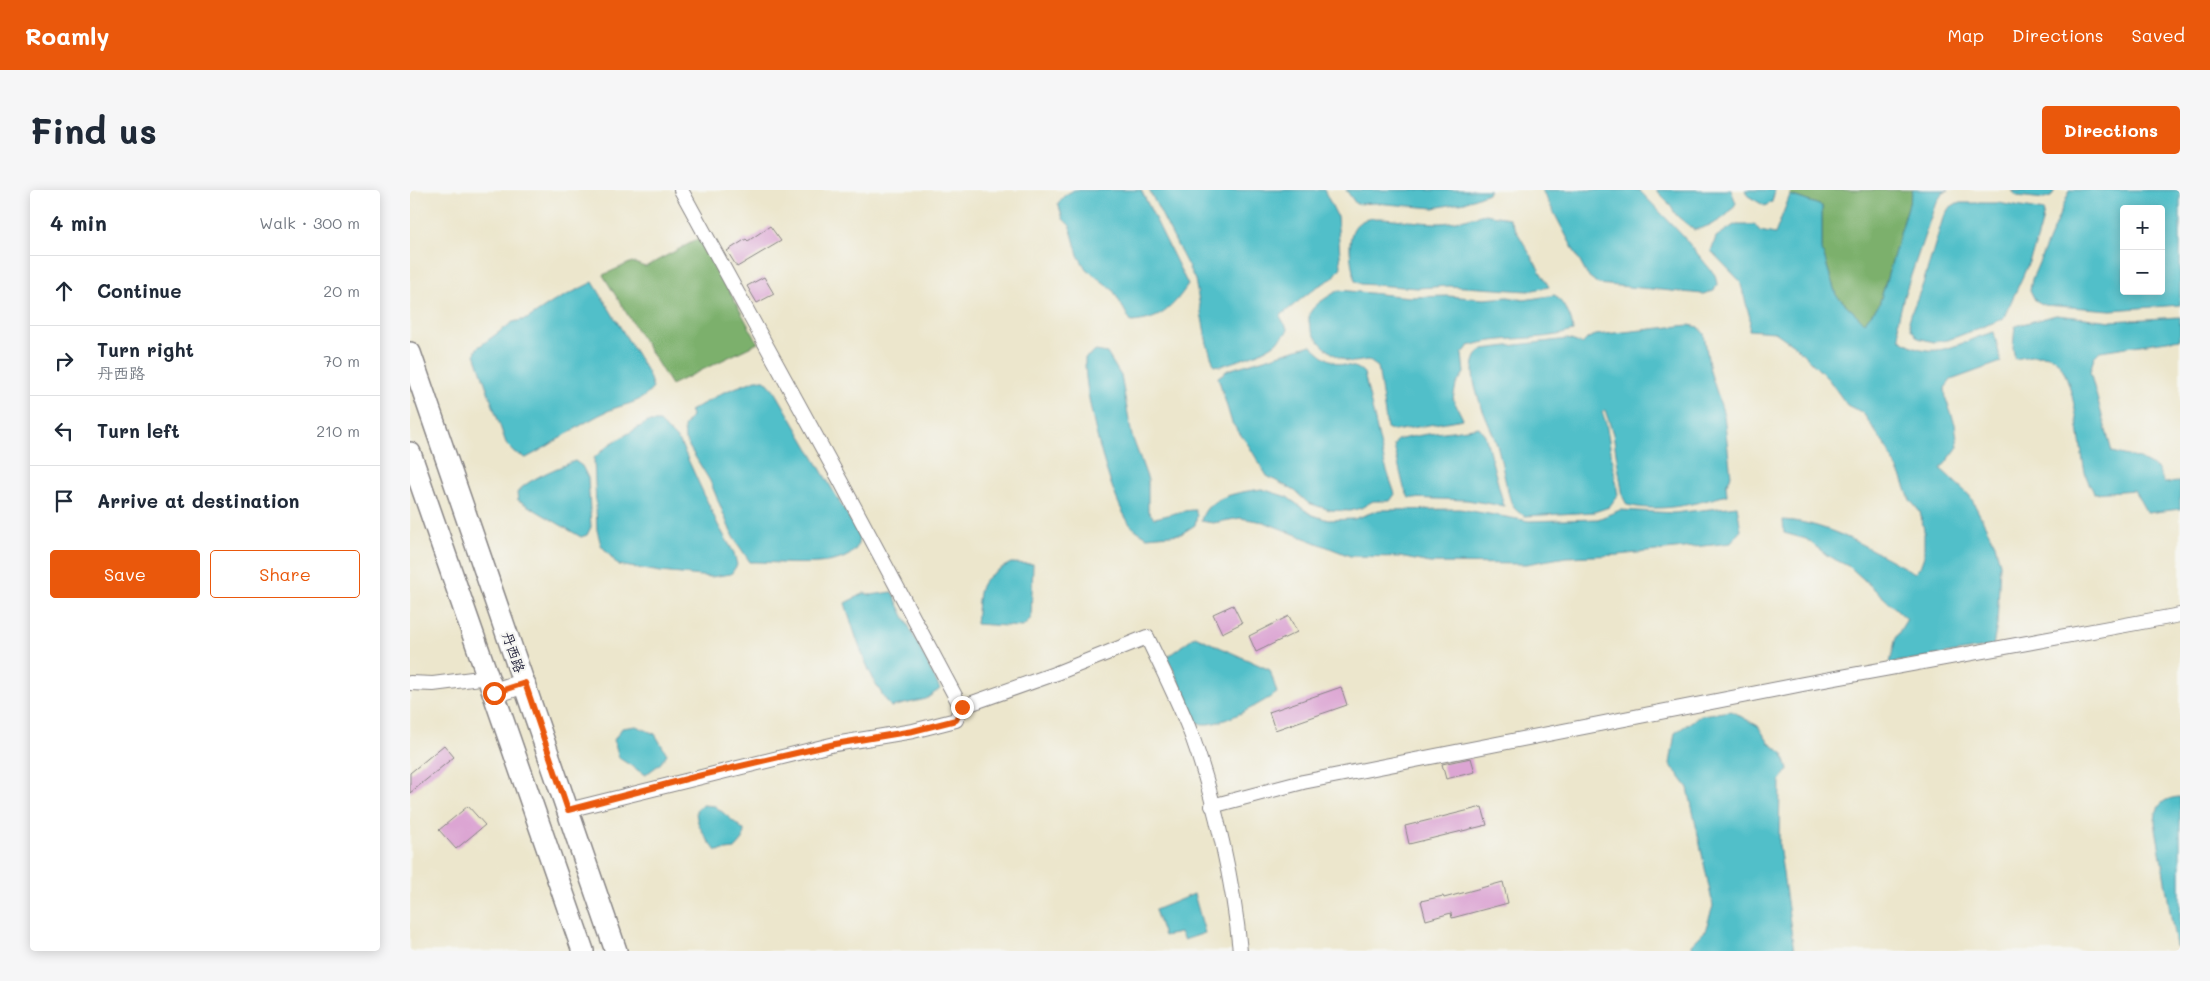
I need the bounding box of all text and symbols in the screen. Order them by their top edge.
text: Roamly [25,20,109,51]
text: Map [1947,23,1984,47]
text: Directions [2012,23,2104,47]
text: Saved [2132,23,2185,47]
button: Directions [2042,106,2180,154]
text: Find us [30,107,157,153]
map controls [2120,205,2165,295]
button: + [2120,205,2165,250]
text: 4 min [50,209,107,236]
text: Walk · 300 m [259,212,360,233]
button: − [2120,250,2165,295]
icon: ahead [50,277,78,305]
text: Continue [97,278,182,303]
text: 20 m [323,280,360,301]
text: Turn right [97,337,194,362]
icon: right [50,347,78,375]
text: 70 m [323,350,360,371]
text: 丹西路 [97,362,145,383]
icon: left [50,417,78,445]
text: Turn left [97,418,180,443]
text: 210 m [316,420,360,441]
icon: arrive [50,487,78,515]
text: Arrive at destination [97,488,300,513]
button: Save [50,550,200,598]
button: Share [210,550,360,598]
street label: 丹西路 [498,629,530,675]
route start [483,682,506,705]
route end [951,696,974,719]

